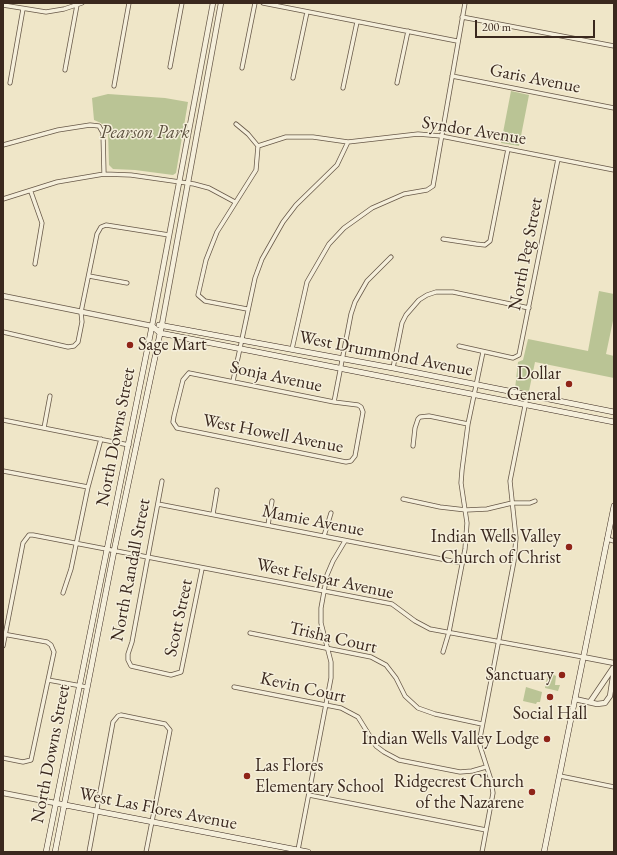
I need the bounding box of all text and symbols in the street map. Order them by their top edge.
scale bar [477,12,597,38]
text: 200 m [482,19,511,35]
street label: Garis Avenue [488,60,582,98]
street label: Syndor Avenue [420,112,528,150]
park label: Pearson Park [100,122,190,144]
street label: North Peg Street [504,196,548,312]
street label: West Drummond Avenue [297,327,475,381]
place label: Sage Mart [138,334,207,356]
marker: Sage Mart [125,340,135,350]
street label: Sonja Avenue [228,357,324,397]
place label: Dollar General [507,363,561,406]
street label: North Downs Street [92,366,140,508]
marker: Dollar General [564,379,574,389]
street label: West Howell Avenue [201,410,345,458]
street label: North Randall Street [107,497,155,643]
street label: Mamie Avenue [260,501,366,541]
place label: Indian Wells Valley Church of Christ [431,526,561,568]
marker: Indian Wells Valley Church of Christ [564,542,574,552]
street label: West Felspar Avenue [254,554,396,604]
street label: Scott Street [160,577,198,659]
street label: Trisha Court [287,617,379,659]
place label: Sanctuary [485,664,554,686]
street label: Kevin Court [258,668,348,708]
marker: Sanctuary [557,670,567,680]
street label: North Downs Street [27,683,75,825]
marker: Social Hall [545,692,555,702]
place label: Social Hall [513,703,587,725]
place label: Indian Wells Valley Lodge [362,728,539,750]
marker: Indian Wells Valley Lodge [542,734,552,744]
place label: Las Flores Elementary School [255,755,384,798]
marker: Las Flores Elementary School [242,771,252,781]
place label: Ridgecrest Church of the Nazarene [394,771,524,814]
street label: West Las Flores Avenue [77,783,239,835]
marker: Ridgecrest Church of the Nazarene [527,787,537,797]

